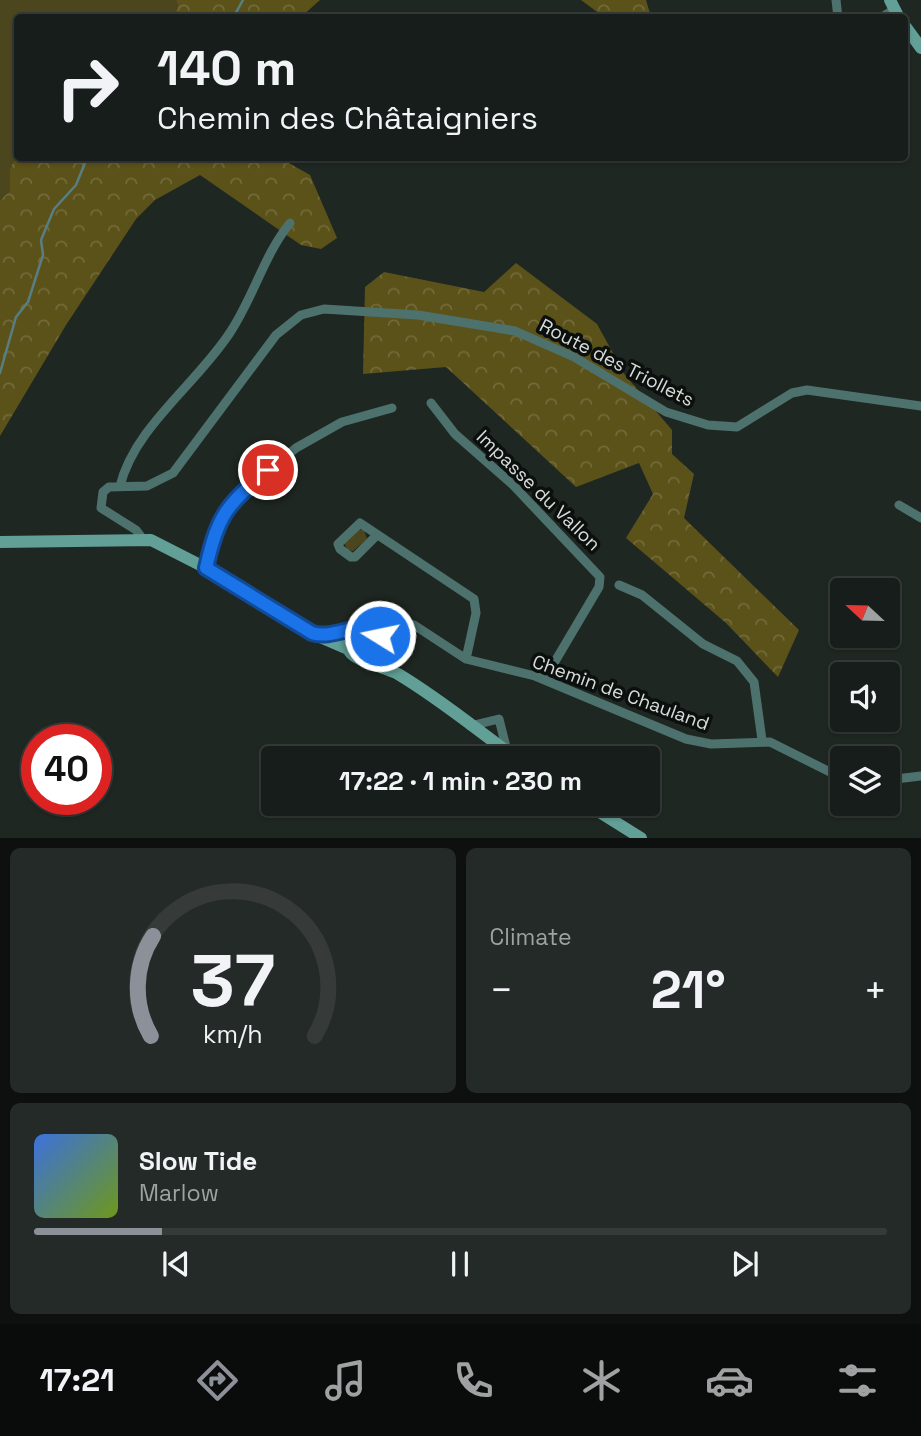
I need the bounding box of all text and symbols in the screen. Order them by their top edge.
text: 140 m [157,37,296,99]
icon: right [42,42,133,133]
text: Chemin des Châtaigniers [157,98,538,138]
street label: Route des Triollets [535,313,698,412]
street label: Impasse du Vallon [471,425,606,556]
pin [238,440,298,500]
icon: arrive [249,451,287,489]
north arrow [830,578,900,648]
map controls [830,578,900,816]
position arrow [343,599,417,673]
street label: Chemin de Chauland [529,649,713,736]
button: sound [830,662,900,732]
speed limit sign: 40 [21,724,112,815]
button: layers [830,746,900,816]
text: 17:22 · 1 min · 230 m [339,764,582,798]
text: Climate [490,922,572,952]
text: 37 [190,935,275,1028]
text: 21° [651,957,726,1023]
text: − [490,966,513,1014]
text: + [863,966,887,1014]
text: km/h [203,1018,263,1050]
text: Slow Tide [139,1144,257,1178]
text: Marlow [139,1178,219,1208]
icon: previous [157,1245,195,1283]
icon: pause [441,1245,479,1283]
icon: next [726,1245,764,1283]
icon: directions [193,1356,242,1405]
icon: music [321,1356,370,1405]
icon: phone [449,1356,498,1405]
icon: climate [577,1356,626,1405]
icon: car [705,1356,754,1405]
icon: filters [833,1356,882,1405]
text: 17:21 [39,1360,115,1400]

